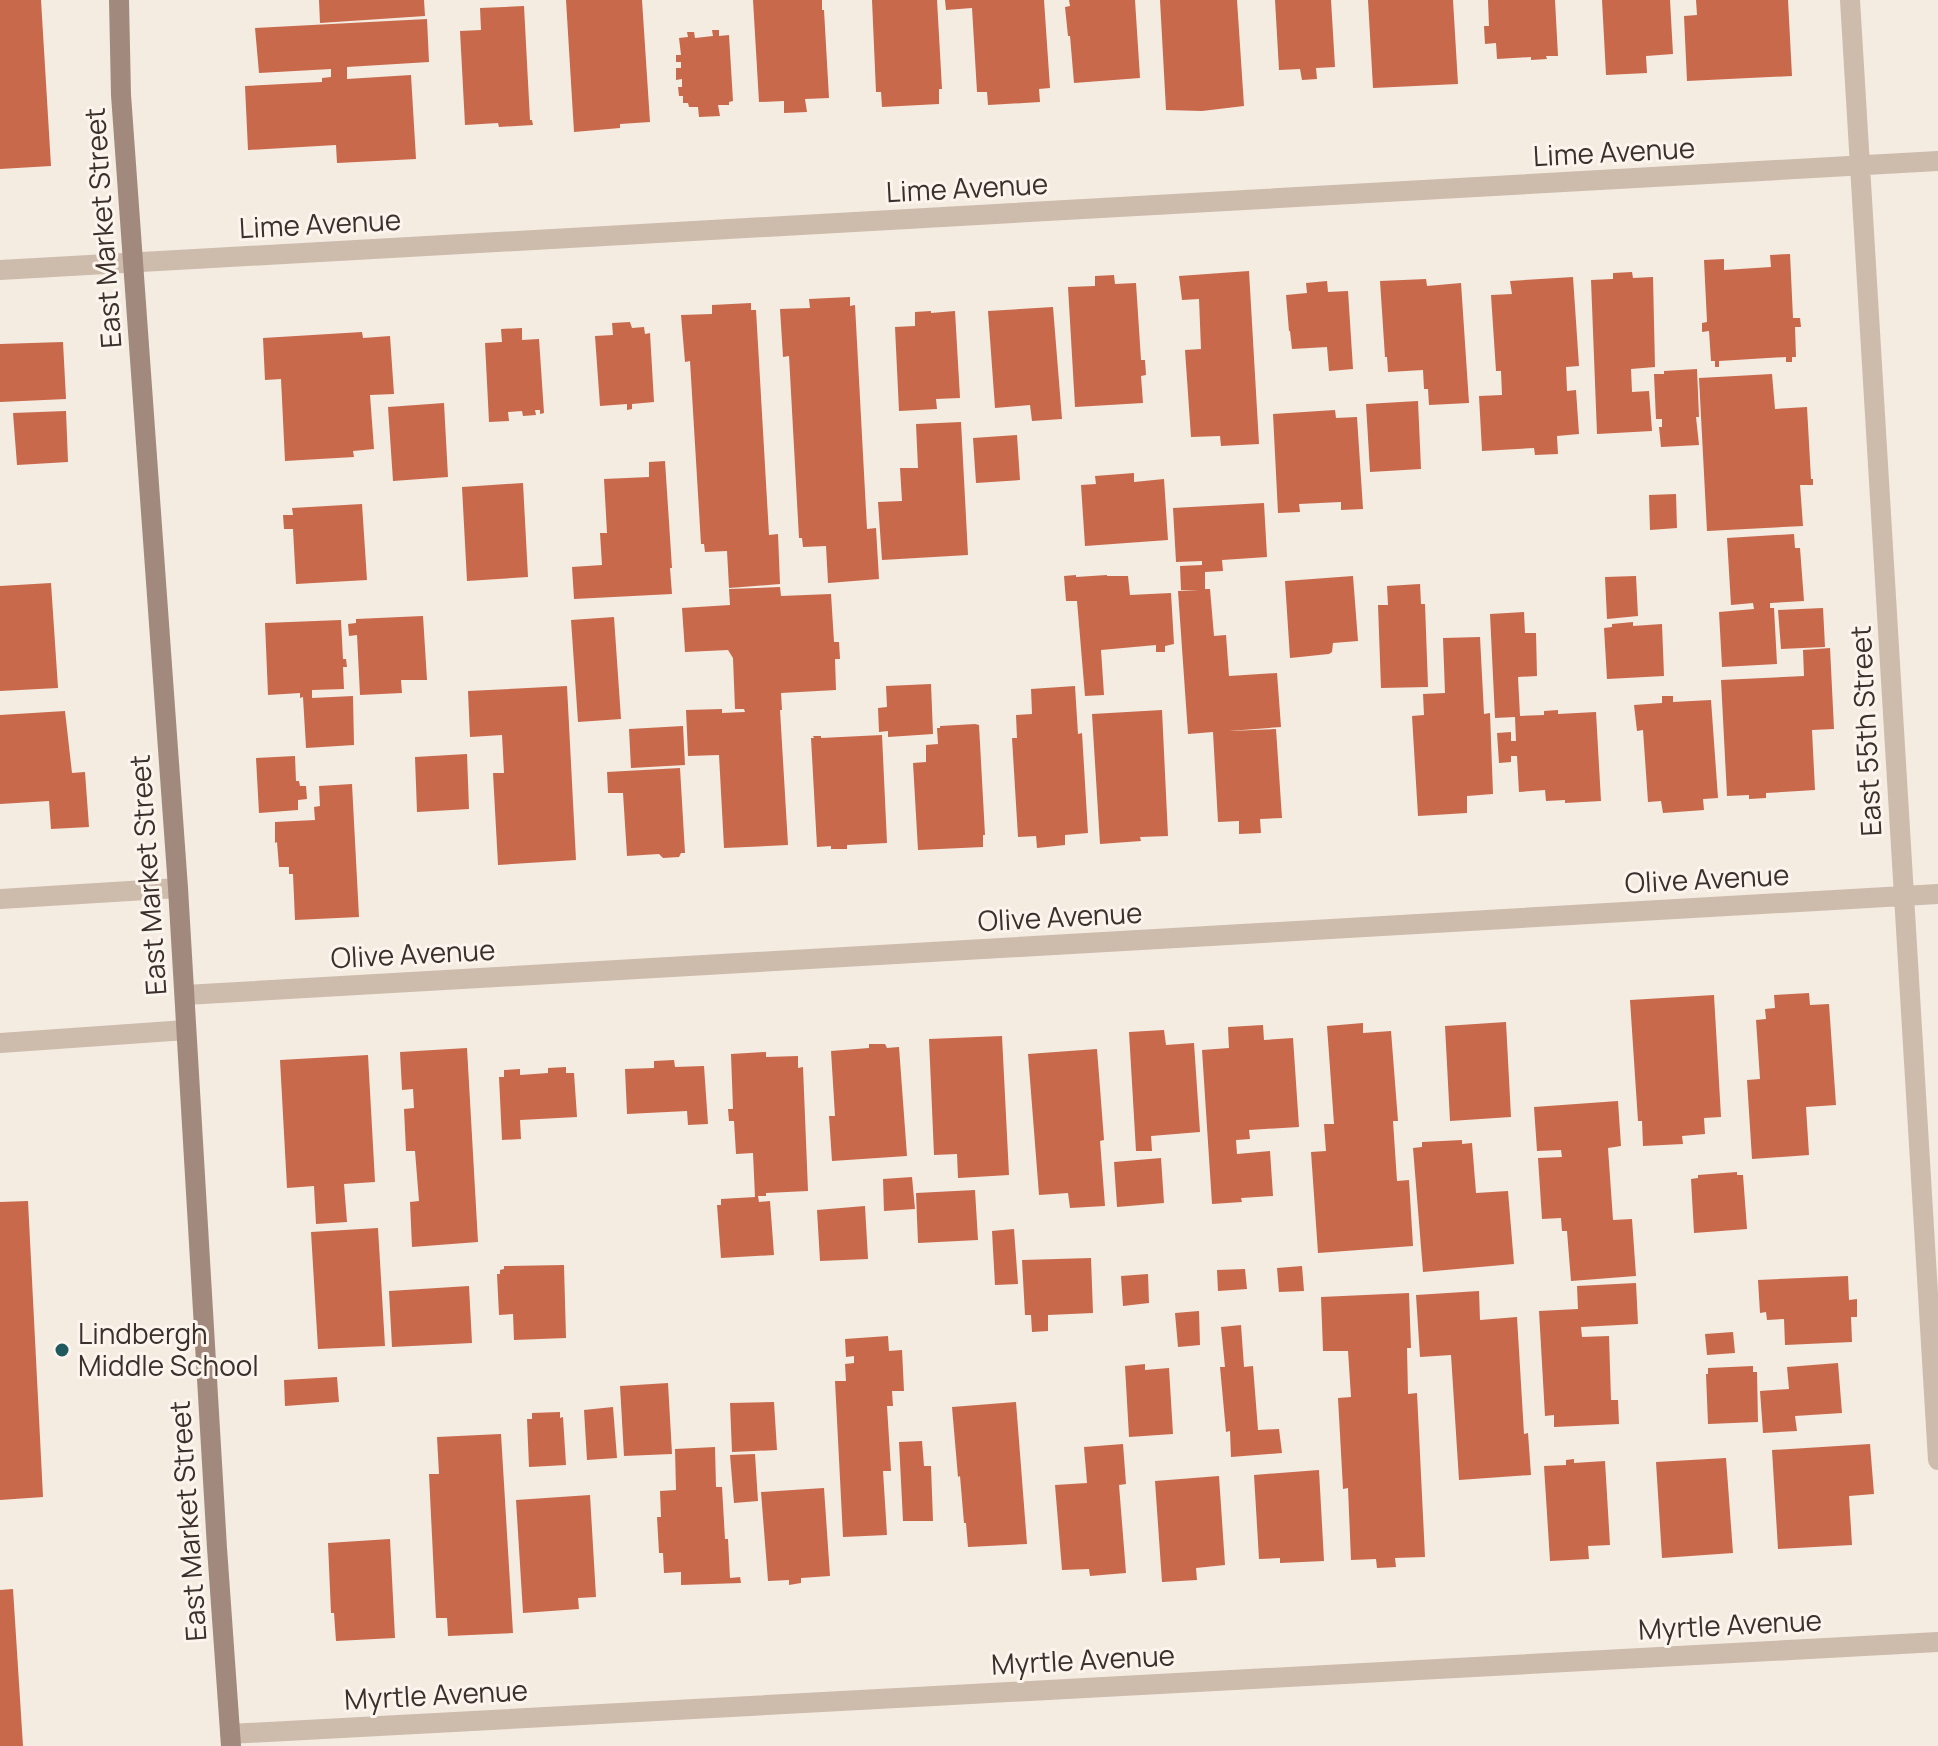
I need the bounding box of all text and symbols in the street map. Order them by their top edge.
street label: East Market Street [75,106,129,350]
street label: Lime Avenue [1532,128,1696,174]
street label: Lime Avenue [885,164,1049,210]
street label: Lime Avenue [238,200,402,246]
street label: East 55th Street [1841,625,1889,837]
street label: East Market Street [120,753,174,997]
street label: Olive Avenue [1624,855,1790,901]
street label: Olive Avenue [977,893,1143,939]
street label: Olive Avenue [330,930,496,976]
place label: Lindbergh Middle School [78,1314,259,1384]
marker: Lindbergh Middle School [53,1341,71,1359]
street label: East Market Street [160,1399,214,1643]
street label: Myrtle Avenue [1637,1600,1823,1648]
street label: Myrtle Avenue [990,1635,1176,1683]
street label: Myrtle Avenue [343,1670,529,1718]

